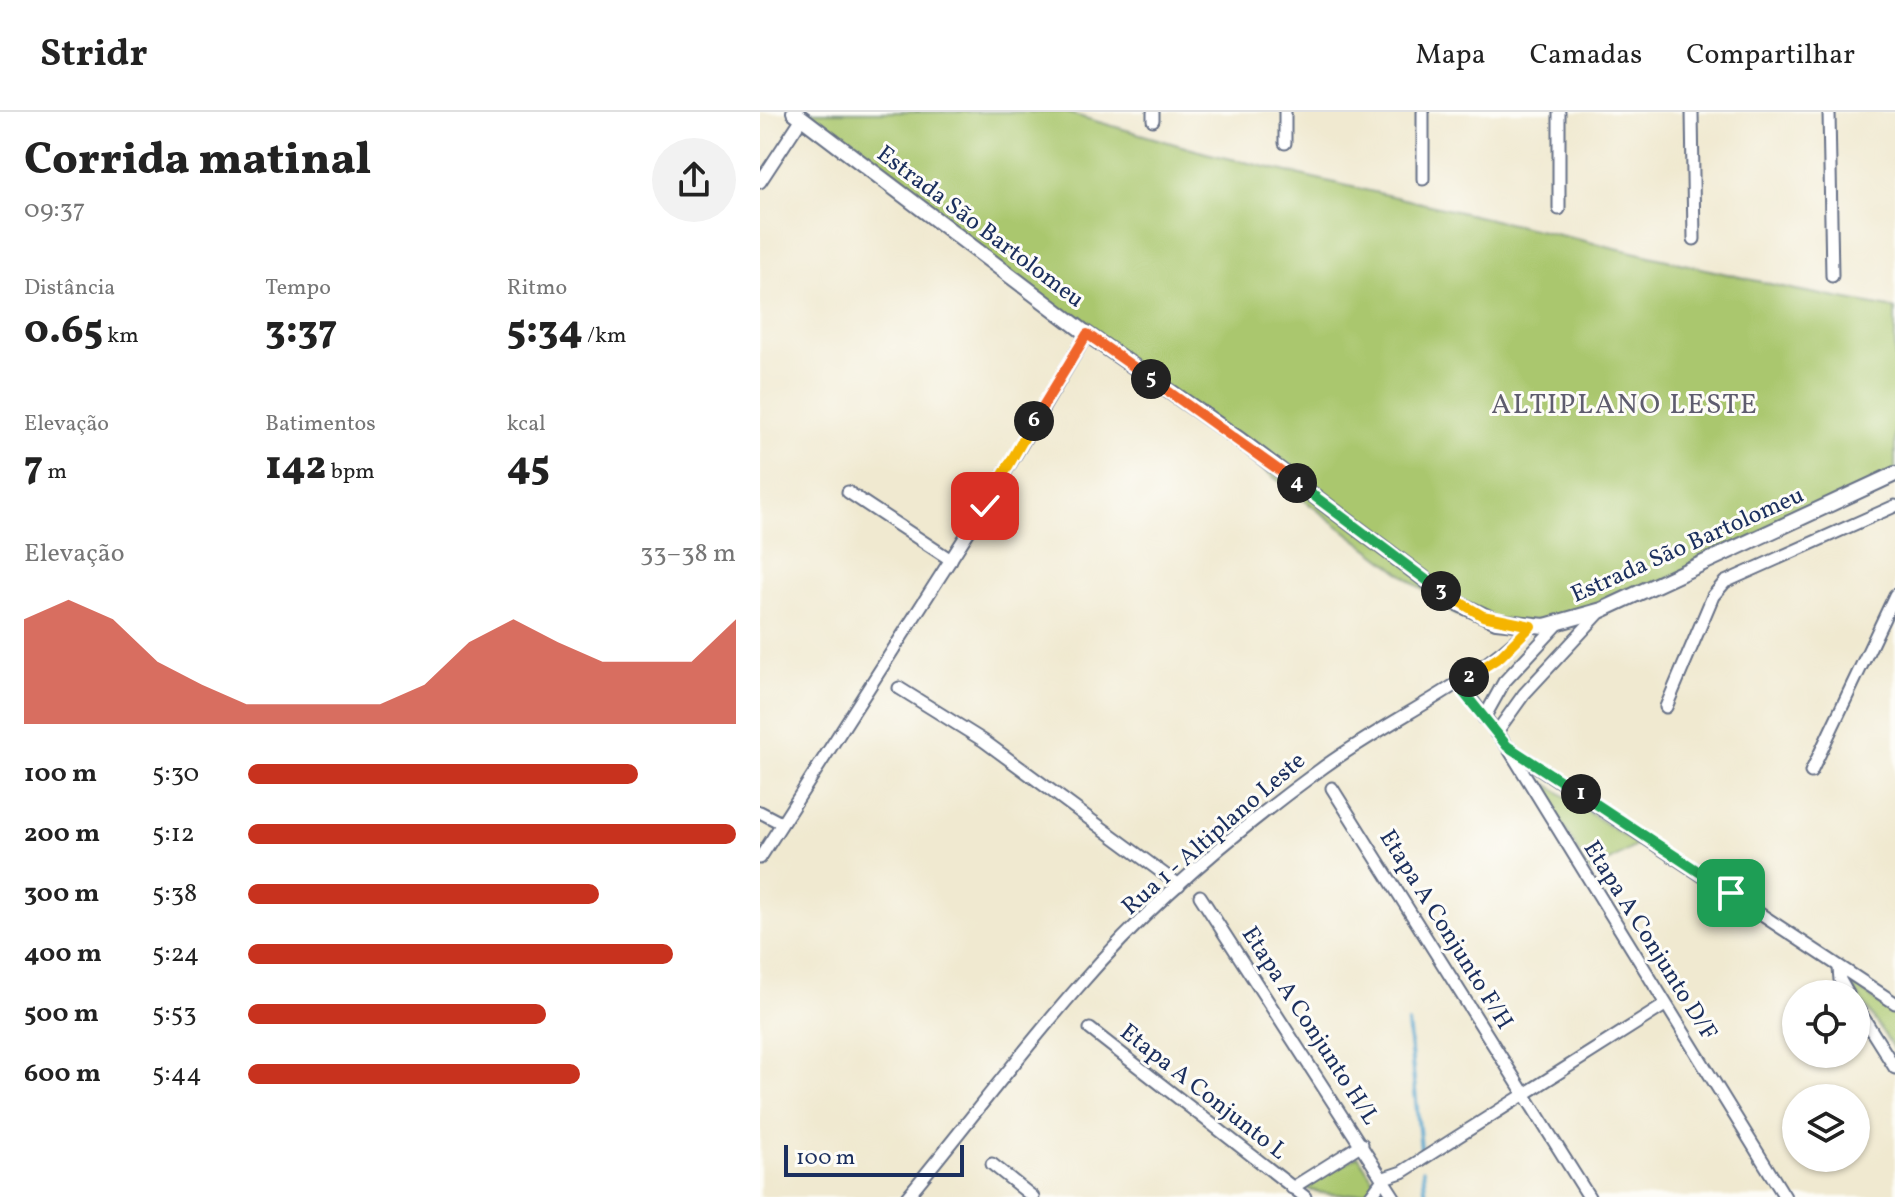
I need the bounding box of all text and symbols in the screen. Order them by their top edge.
text: Stridr [40,29,148,82]
text: Mapa [1416,36,1486,75]
text: Camadas [1530,36,1642,75]
text: Compartilhar [1686,36,1855,75]
text: Corrida matinal [24,131,371,192]
button: share [652,138,736,222]
street label: Estrada São Bartolomeu [869,138,1091,317]
text: 09:37 [24,192,85,228]
text: Distância [24,273,115,304]
text: Tempo [265,273,331,304]
text: Ritmo [507,273,567,304]
text: 0.65 [24,304,103,360]
text: 3:37 [265,304,337,360]
text: 5:34 [507,304,583,360]
text: km [103,321,139,352]
text: /km [583,321,627,352]
pin: 5 [1131,359,1171,399]
text: 5 [1146,363,1156,394]
district label: ALTIPLANO LESTE [1491,386,1759,425]
pin: 6 [1014,401,1054,441]
text: 6 [1028,405,1040,436]
text: Elevação [24,409,109,440]
text: Batimentos [265,409,376,440]
text: kcal [507,409,546,440]
text: 7 [24,440,43,496]
text: 142 [265,440,326,496]
text: 45 [507,440,550,496]
text: m [43,457,67,488]
text: bpm [326,457,375,488]
pin: 4 [1277,463,1317,503]
text: 4 [1290,467,1304,498]
pin [951,472,1019,540]
street label: Estrada São Bartolomeu [1566,479,1810,613]
icon: check [963,484,1007,528]
text: Elevação [24,536,125,572]
text: 33–38 m [640,536,736,572]
pin: 3 [1421,571,1461,611]
text: 3 [1435,575,1447,606]
pin: 2 [1449,657,1489,697]
text: 2 [1463,661,1475,692]
street label: Rua 1 - Altiplano Leste [1115,745,1314,924]
text: 100 m [24,756,97,792]
text: 5:30 [152,756,199,792]
pin: 1 [1561,774,1601,814]
text: 1 [1577,778,1585,809]
text: 200 m [24,816,100,852]
text: 5:12 [152,816,195,852]
street label: Etapa A Conjunto F/H [1370,824,1521,1037]
street label: Etapa A Conjunto D/F [1574,835,1725,1048]
pin [1697,859,1765,927]
icon: arrive [1709,871,1753,915]
text: 300 m [24,876,100,912]
text: 5:38 [152,876,197,912]
street label: Etapa A Conjunto H/L [1232,920,1386,1132]
text: 400 m [24,936,102,972]
text: 5:24 [152,936,199,972]
map controls [1782,980,1870,1172]
button: locate [1782,980,1870,1068]
text: 500 m [24,996,99,1032]
text: 5:53 [152,996,197,1032]
street label: Etapa A Conjunto L [1112,1016,1293,1169]
text: 600 m [24,1056,101,1092]
text: 5:44 [152,1056,202,1092]
button: layers [1782,1084,1870,1172]
scale bar [784,1141,964,1177]
text: 100 m [796,1143,855,1174]

